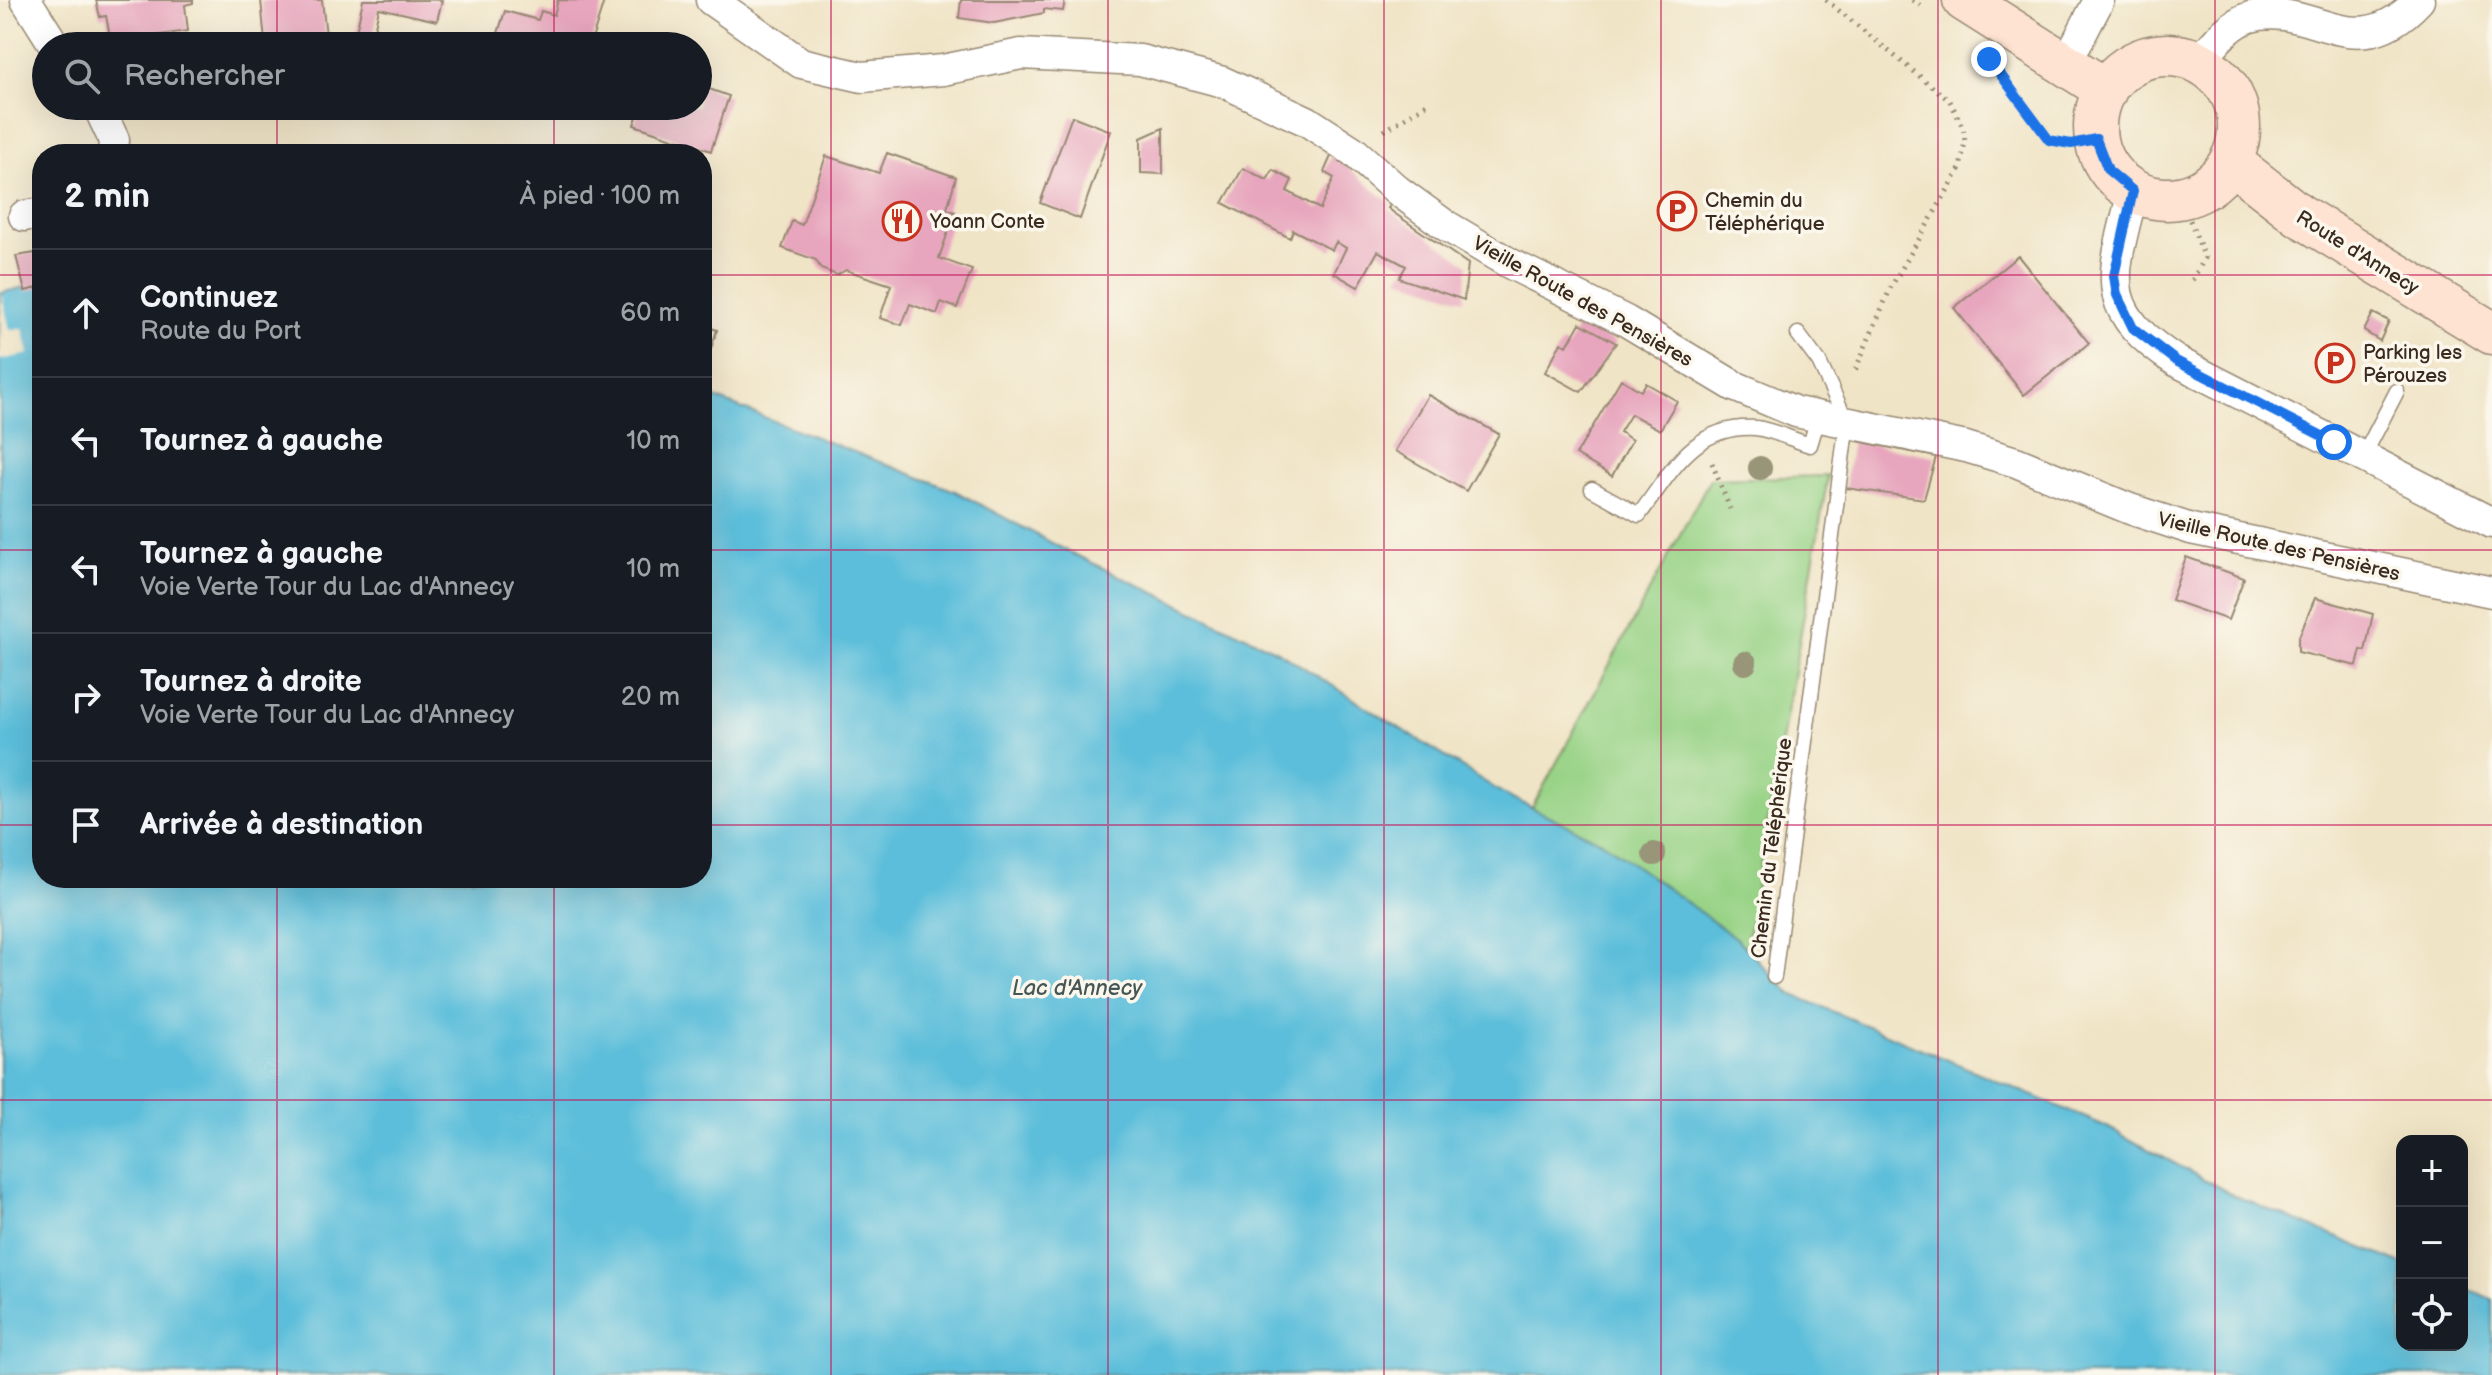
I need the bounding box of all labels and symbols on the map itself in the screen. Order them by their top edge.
route end [1971,41,2007,77]
place label: Chemin du Téléphérique [1705,189,1825,236]
parking icon: Chemin du Téléphérique [1656,190,1698,232]
restaurant icon: Yoann Conte [881,200,923,242]
street label: Route d'Annecy [2292,206,2423,300]
place label: Yoann Conte [929,210,1045,234]
street label: Vieille Route des Pensières [1468,231,1697,372]
place label: Parking les Pérouzes [2363,341,2462,388]
parking icon: Parking les Pérouzes [2314,342,2356,384]
route start [2316,424,2352,460]
street label: Vieille Route des Pensières [2155,507,2402,587]
street label: Chemin du Téléphérique [1747,736,1797,960]
water label: Lac d'Annecy [1012,975,1143,1002]

